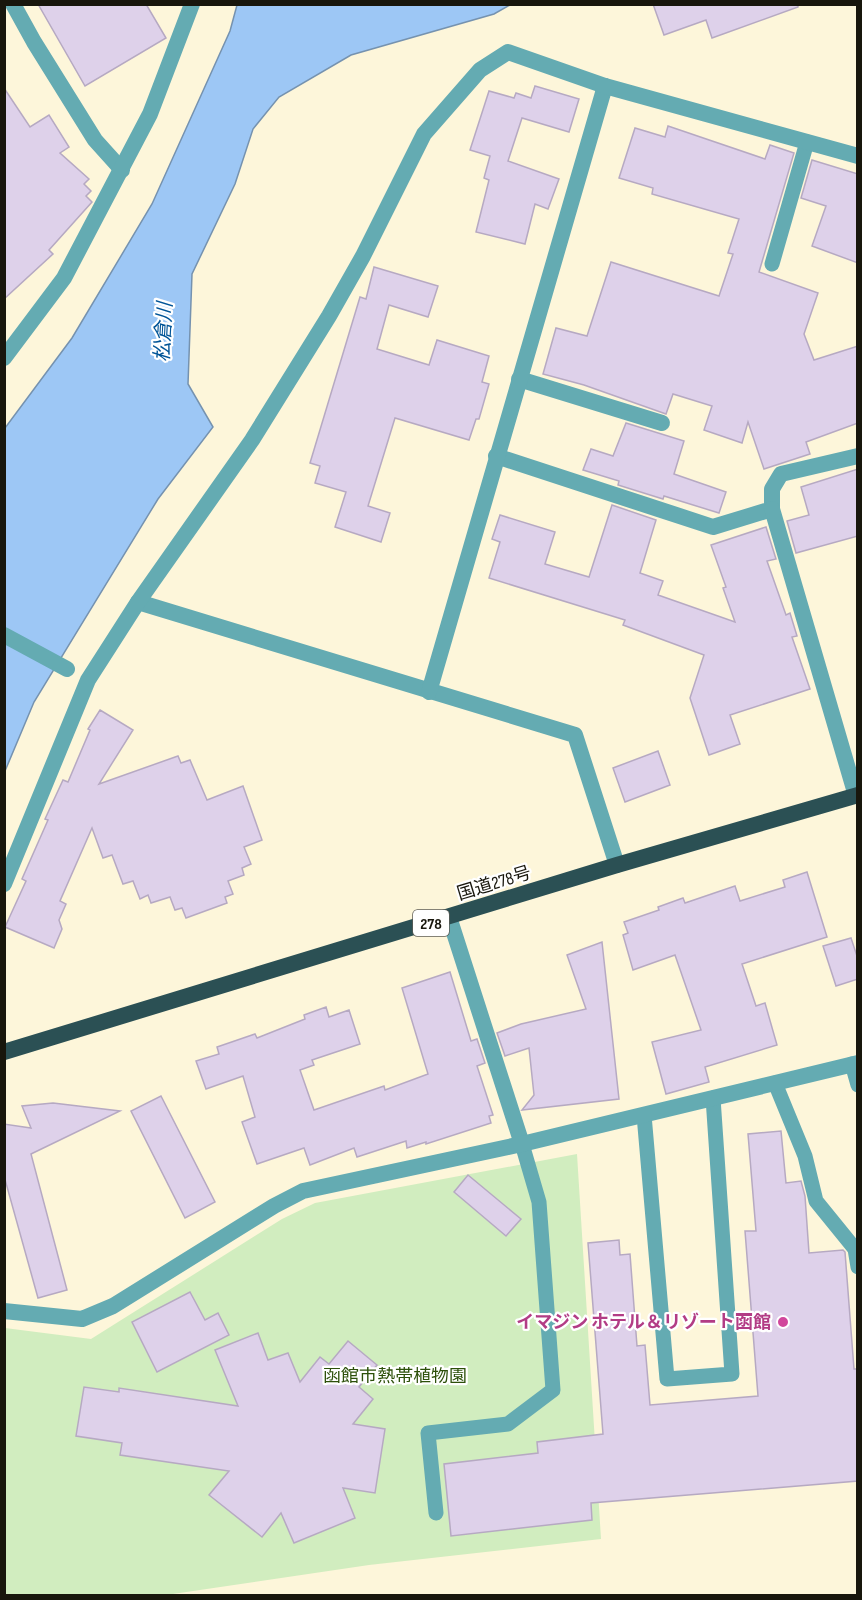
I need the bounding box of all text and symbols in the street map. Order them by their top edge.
water label: 松倉川 [150,299,178,363]
street label: 国道278号 [455,862,534,905]
road number: 278 [413,910,449,936]
place label: イマジン ホテル＆リゾート函館 [516,1312,771,1333]
marker: イマジン ホテル＆リゾート函館 [776,1315,790,1329]
park label: 函館市熱帯植物園 [323,1366,467,1387]

